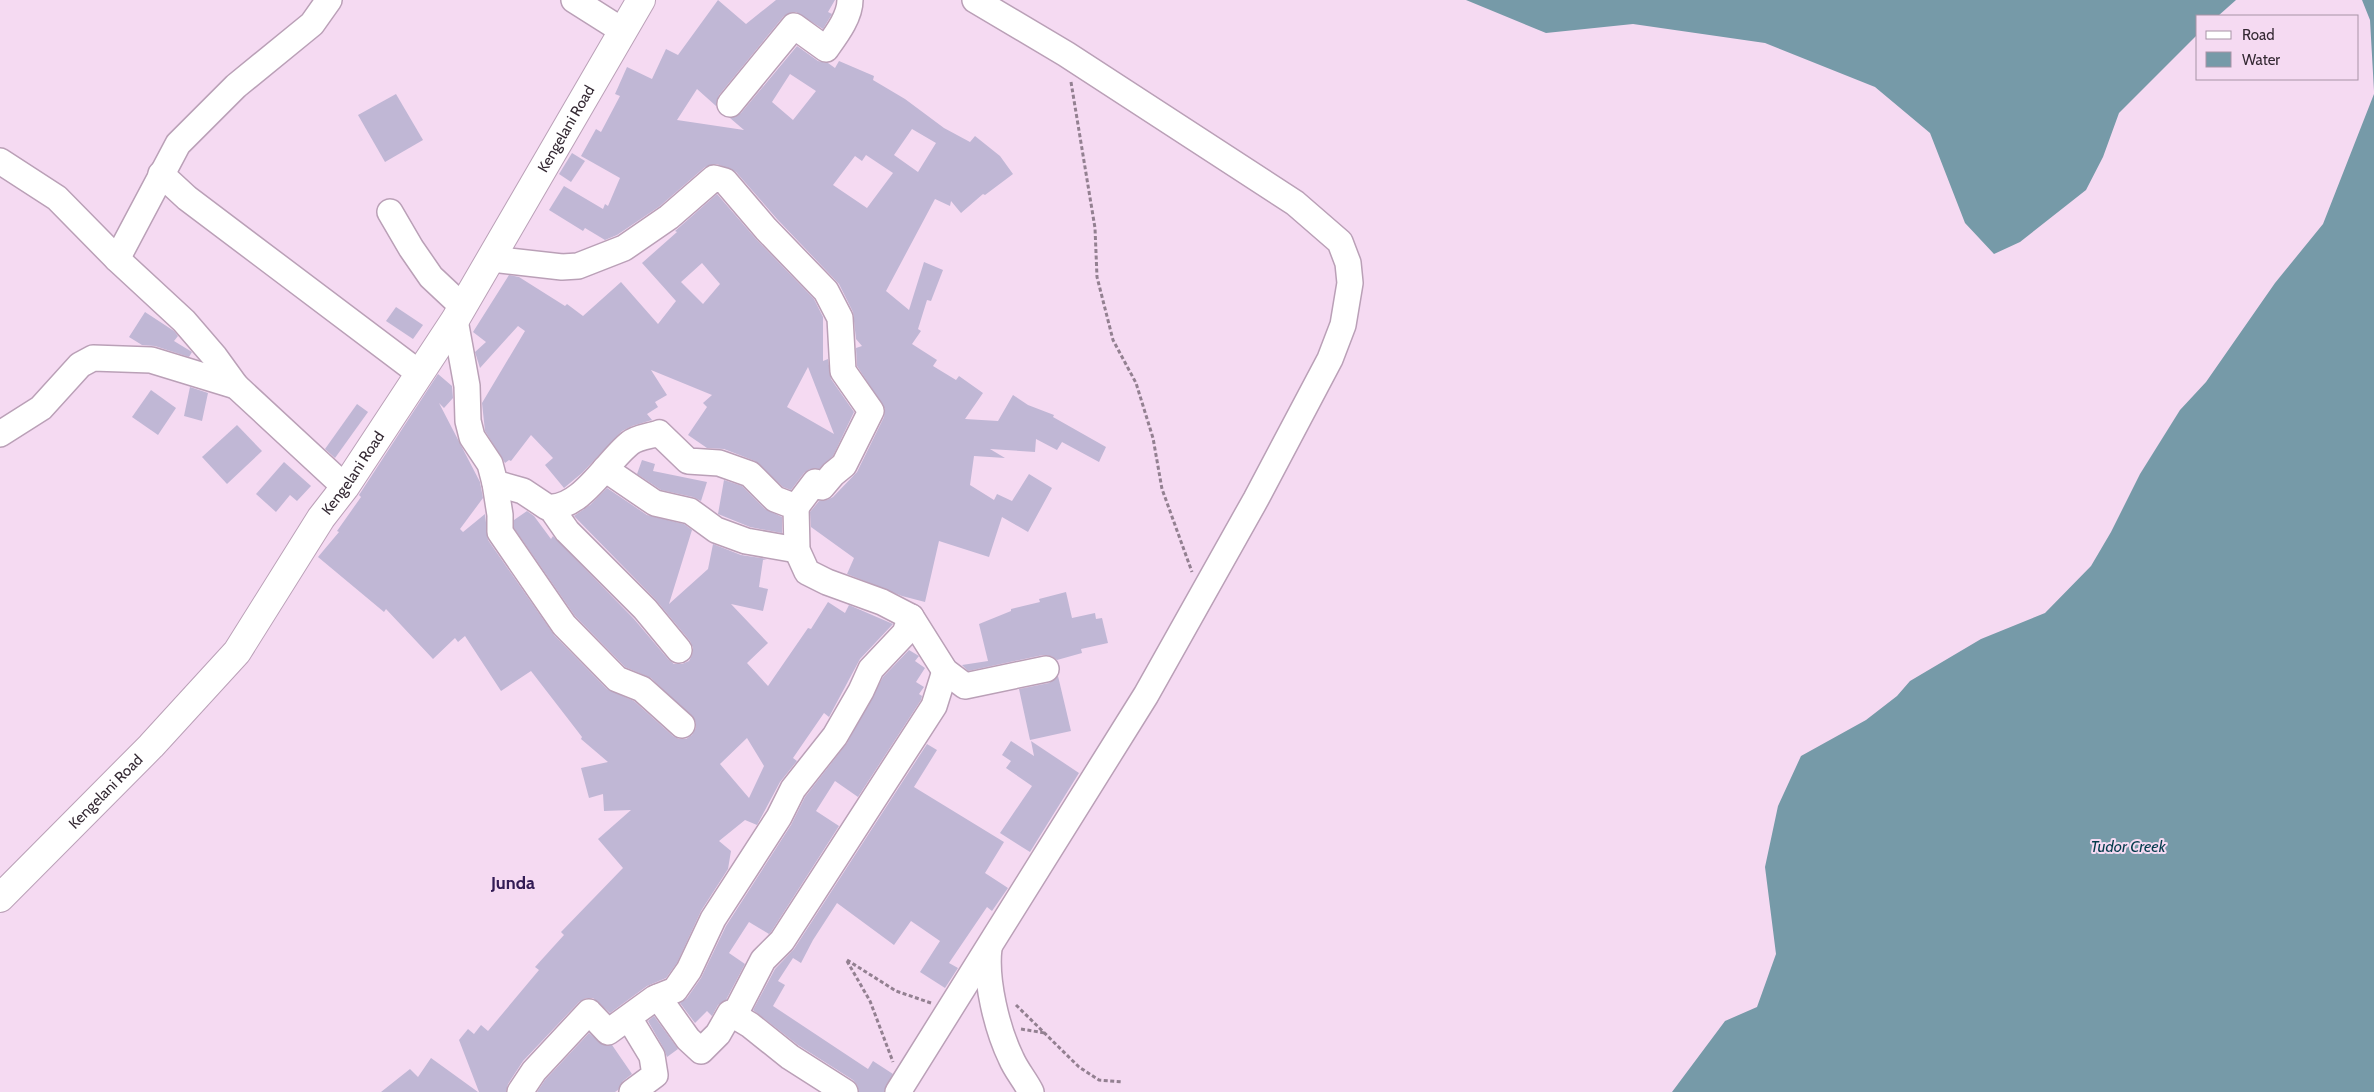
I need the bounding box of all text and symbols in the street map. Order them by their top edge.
legend [2196,15,2359,80]
text: Road [2242,26,2275,44]
text: Water [2242,51,2280,69]
street label: Kengelani Road [534,82,598,176]
street label: Kengelani Road [318,428,388,518]
street label: Kengelani Road [65,751,146,833]
water label: Tudor Creek [2090,837,2167,856]
district label: Junda [490,872,535,894]

